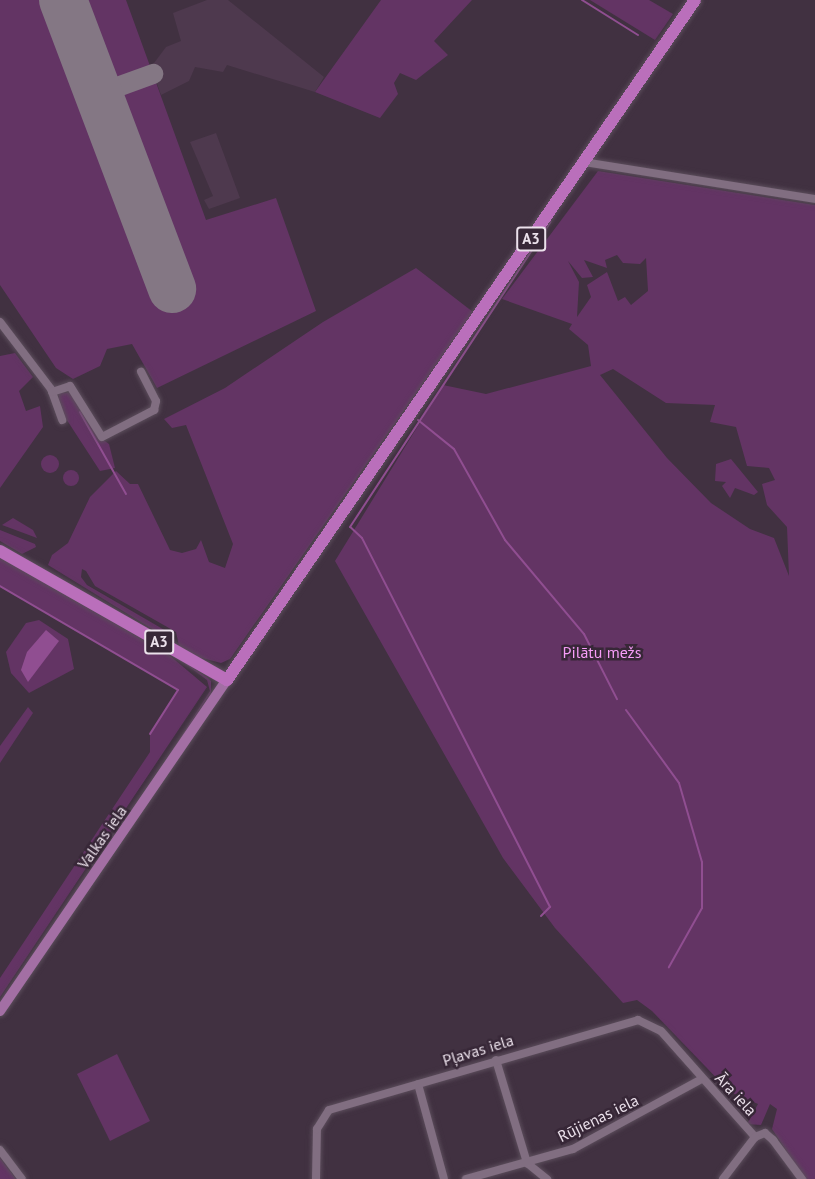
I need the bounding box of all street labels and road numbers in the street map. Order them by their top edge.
road number: A3 [516,227,546,251]
road number: A3 [144,630,174,654]
street label: Valkas iela [73,802,131,872]
street label: Pļavas iela [440,1030,516,1070]
street label: Āra iela [711,1068,761,1120]
street label: Rūjienas iela [555,1090,641,1146]

